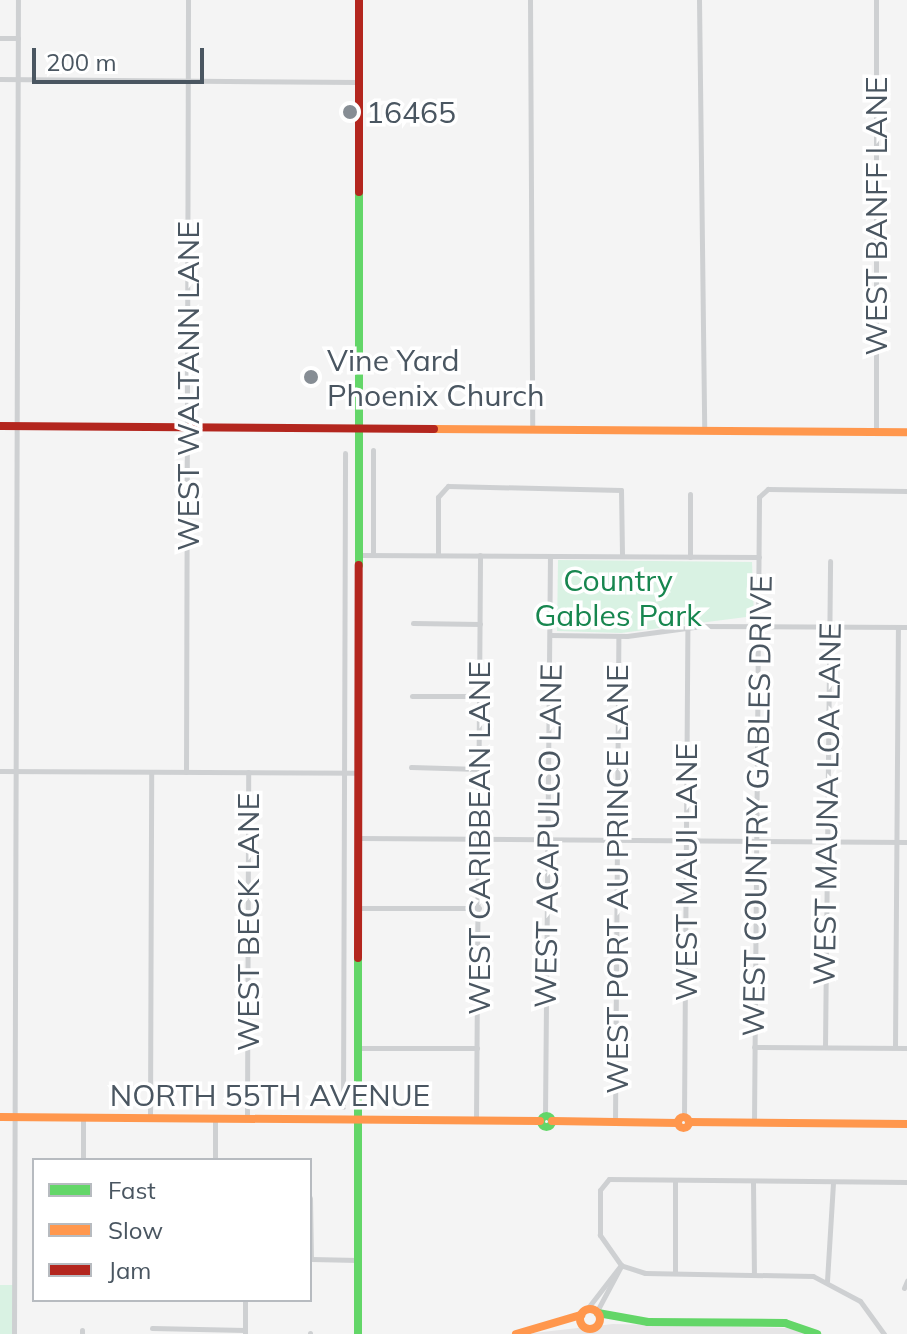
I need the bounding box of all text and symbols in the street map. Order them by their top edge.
scale bar [36,32,208,82]
text: 200 m [46,47,117,77]
street label: WEST BANFF LANE [858,77,894,355]
place label: 16465 [366,94,456,130]
marker: 16465 [341,103,359,121]
street label: WEST WALTANN LANE [170,221,206,551]
place label: Vine Yard Phoenix Church [327,342,545,412]
marker: Vine Yard Phoenix Church [302,368,320,386]
park label: Country Gables Park [534,562,702,632]
street label: WEST COUNTRY GABLES DRIVE [735,575,779,1037]
street label: WEST MAUNA LOA LANE [806,622,848,986]
street label: WEST CARIBBEAN LANE [461,661,497,1015]
street label: WEST ACAPULCO LANE [527,664,569,1008]
street label: WEST PORT AU PRINCE LANE [599,664,635,1094]
street label: WEST MAUI LANE [668,743,704,1001]
street label: WEST BECK LANE [230,793,266,1051]
street label: NORTH 55TH AVENUE [110,1077,430,1113]
legend [32,1158,312,1302]
text: Fast [108,1175,156,1205]
text: Slow [108,1215,163,1245]
text: Jam [108,1255,151,1285]

